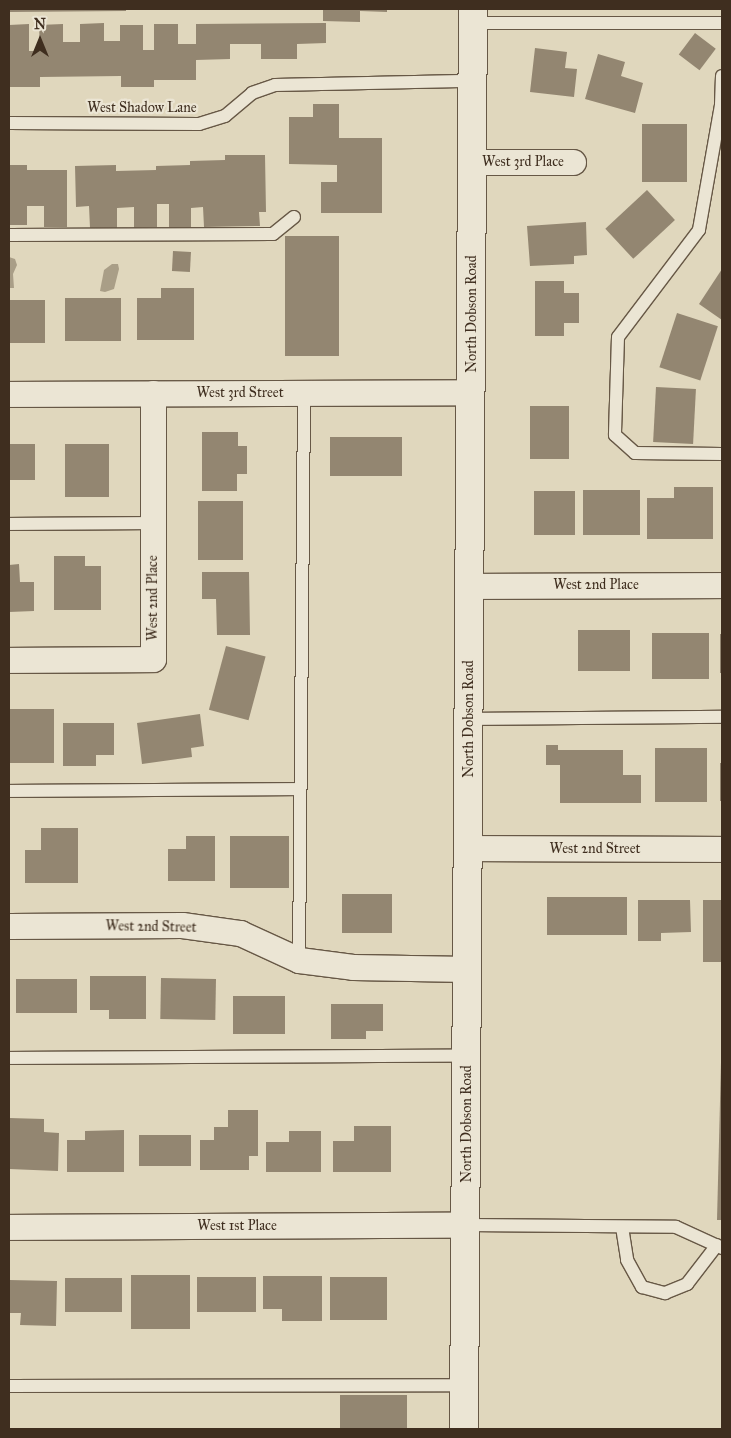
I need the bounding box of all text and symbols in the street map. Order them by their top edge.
north arrow [15,15,65,65]
text: N [34,16,46,33]
street label: West Shadow Lane [87,100,197,116]
street label: West 3rd Place [482,154,564,170]
street label: North Dobson Road [464,255,480,373]
street label: West 3rd Street [196,385,284,401]
street label: West 2nd Place [145,555,161,641]
street label: West 2nd Place [553,577,639,593]
street label: North Dobson Road [461,660,477,778]
street label: West 2nd Street [550,841,640,857]
street label: West 2nd Street [105,918,197,936]
street label: North Dobson Road [459,1065,475,1183]
street label: West 1st Place [197,1218,277,1234]

